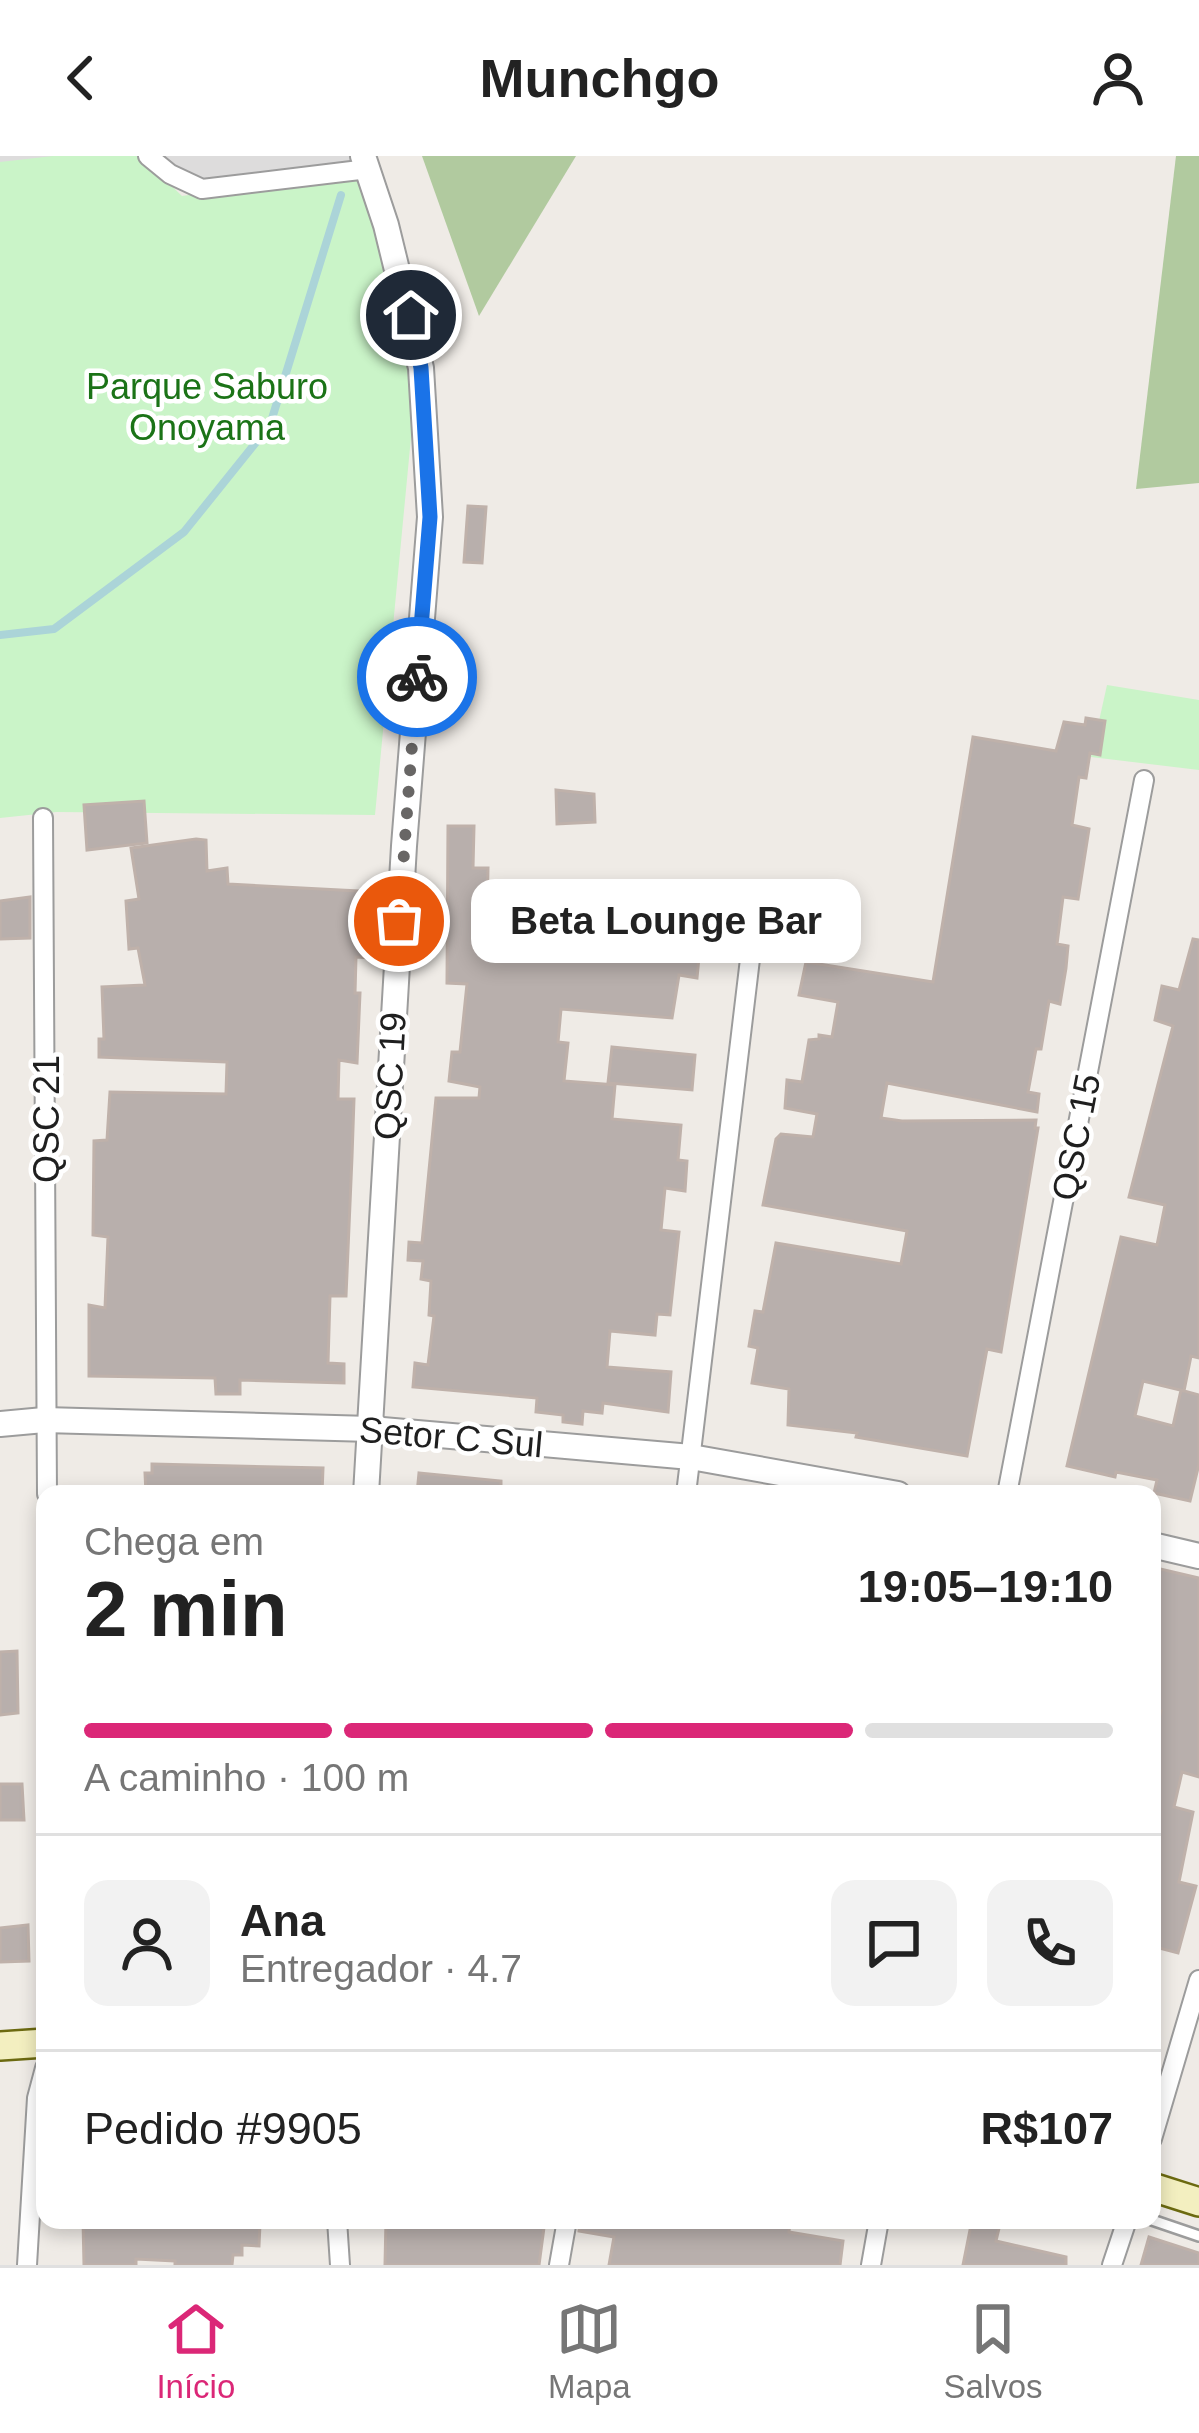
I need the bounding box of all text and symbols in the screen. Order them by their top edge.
icon: back [48,45,114,111]
icon: person [1085,45,1151,111]
text: Munchgo [480,48,719,108]
pin [360,264,462,366]
icon: home [378,282,444,348]
park label: Parque Saburo Onoyama [86,366,328,448]
courier [357,617,477,737]
icon: bike [384,644,450,710]
pin [348,870,450,972]
callout: Beta Lounge Bar [471,879,861,963]
icon: bag [366,888,432,954]
text: Beta Lounge Bar [510,899,822,942]
street label: QSC 19 [366,1011,414,1141]
street label: QSC 21 [26,1055,67,1183]
street label: QSC 15 [1044,1070,1108,1204]
street label: Setor C Sul [358,1409,544,1465]
text: Chega em [84,1520,264,1563]
text: 19:05–19:10 [858,1561,1113,1612]
text: 2 min [84,1565,288,1653]
text: A caminho · 100 m [84,1756,409,1799]
button: person [84,1880,210,2006]
button: chat [831,1880,957,2006]
button: phone [987,1880,1113,2006]
text: Ana [240,1895,325,1946]
text: Entregador · 4.7 [240,1947,522,1990]
text: Pedido #9905 [84,2103,362,2154]
text: R$107 [980,2103,1113,2154]
tab: Início [156,2296,235,2406]
tab: Mapa [548,2296,631,2406]
tab: Salvos [944,2296,1043,2406]

